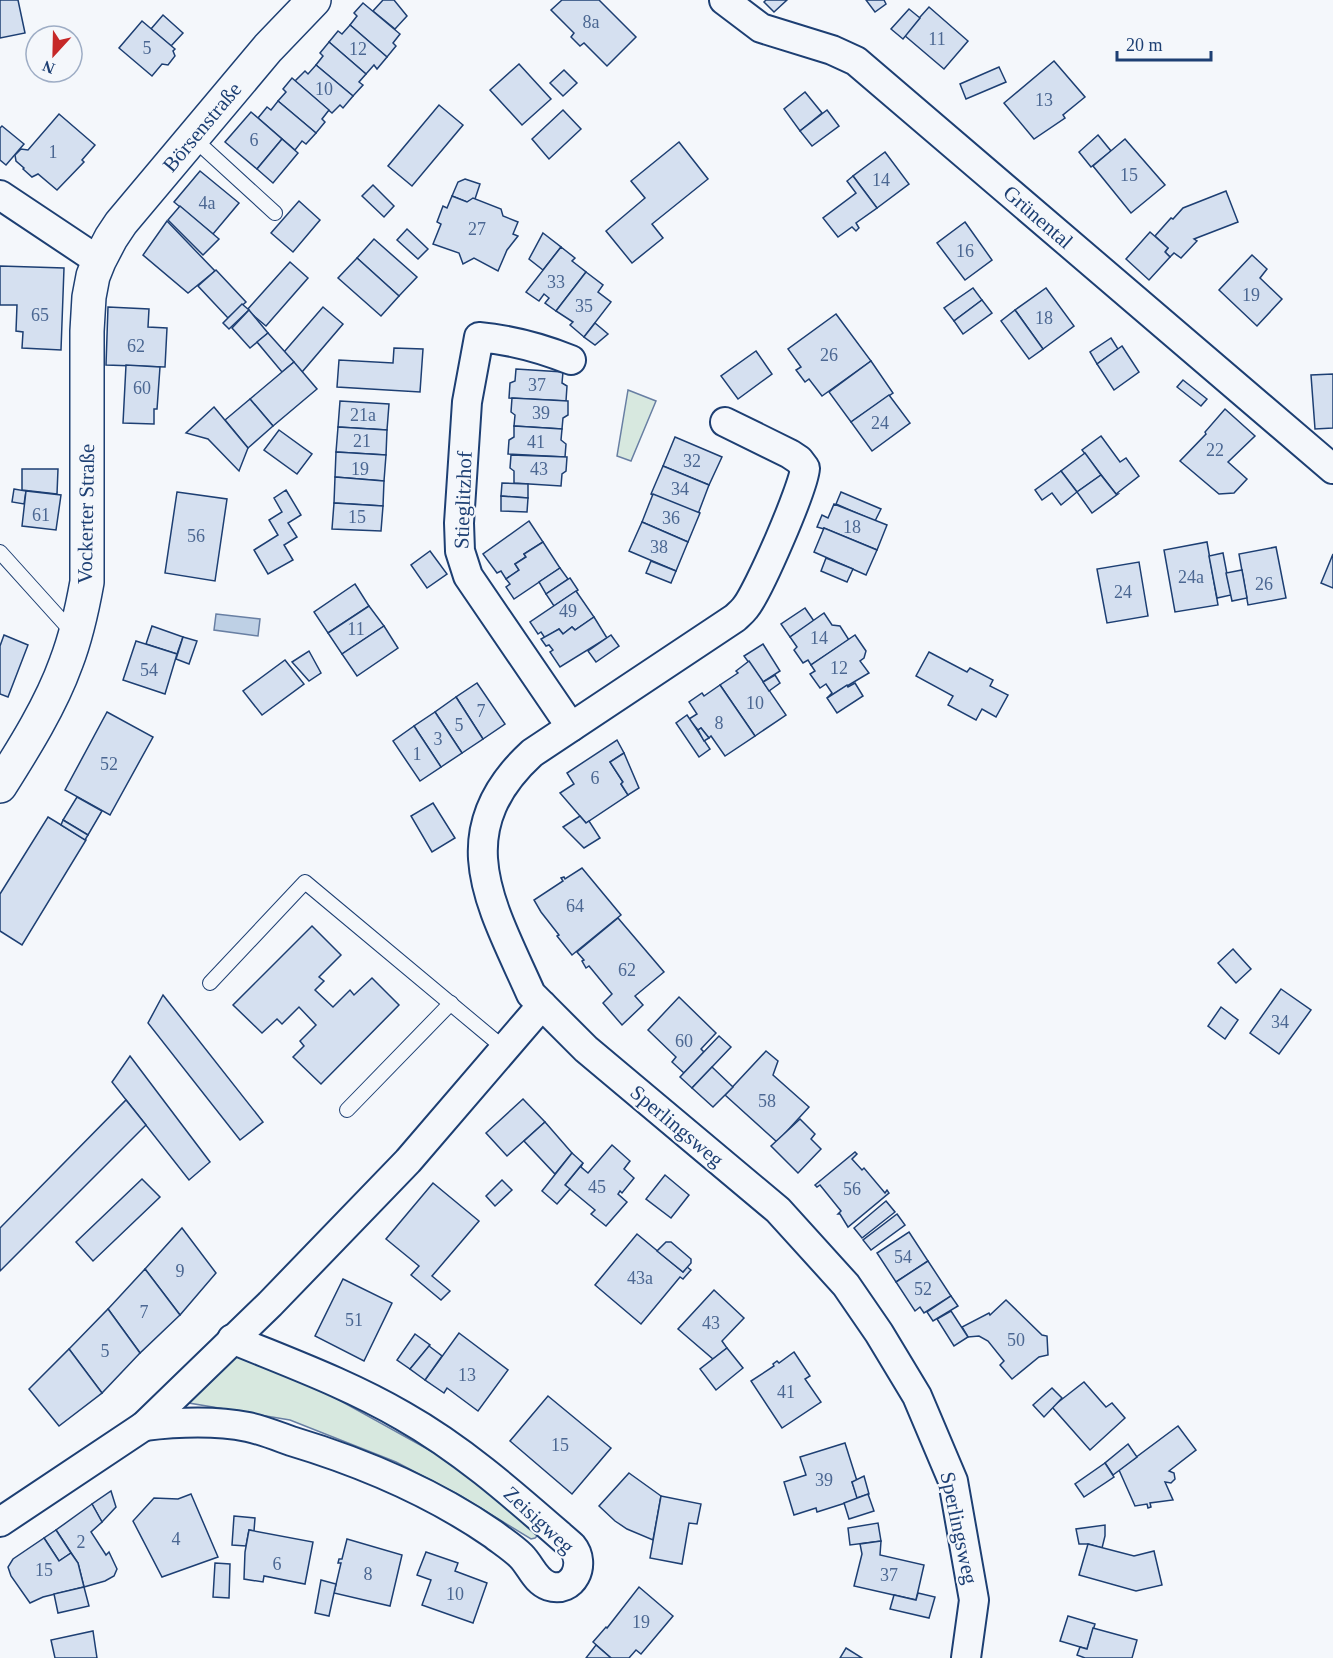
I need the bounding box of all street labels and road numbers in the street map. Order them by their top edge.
street label: Börsenstraße [158,77,246,177]
street label: Grünental [998,180,1078,254]
street label: Vockerter Straße [73,444,99,584]
street label: Stieglitzhof [449,451,477,549]
street label: Sperlingsweg [625,1080,729,1172]
street label: Sperlingsweg [935,1470,983,1587]
street label: Zeisigweg [499,1481,580,1559]

